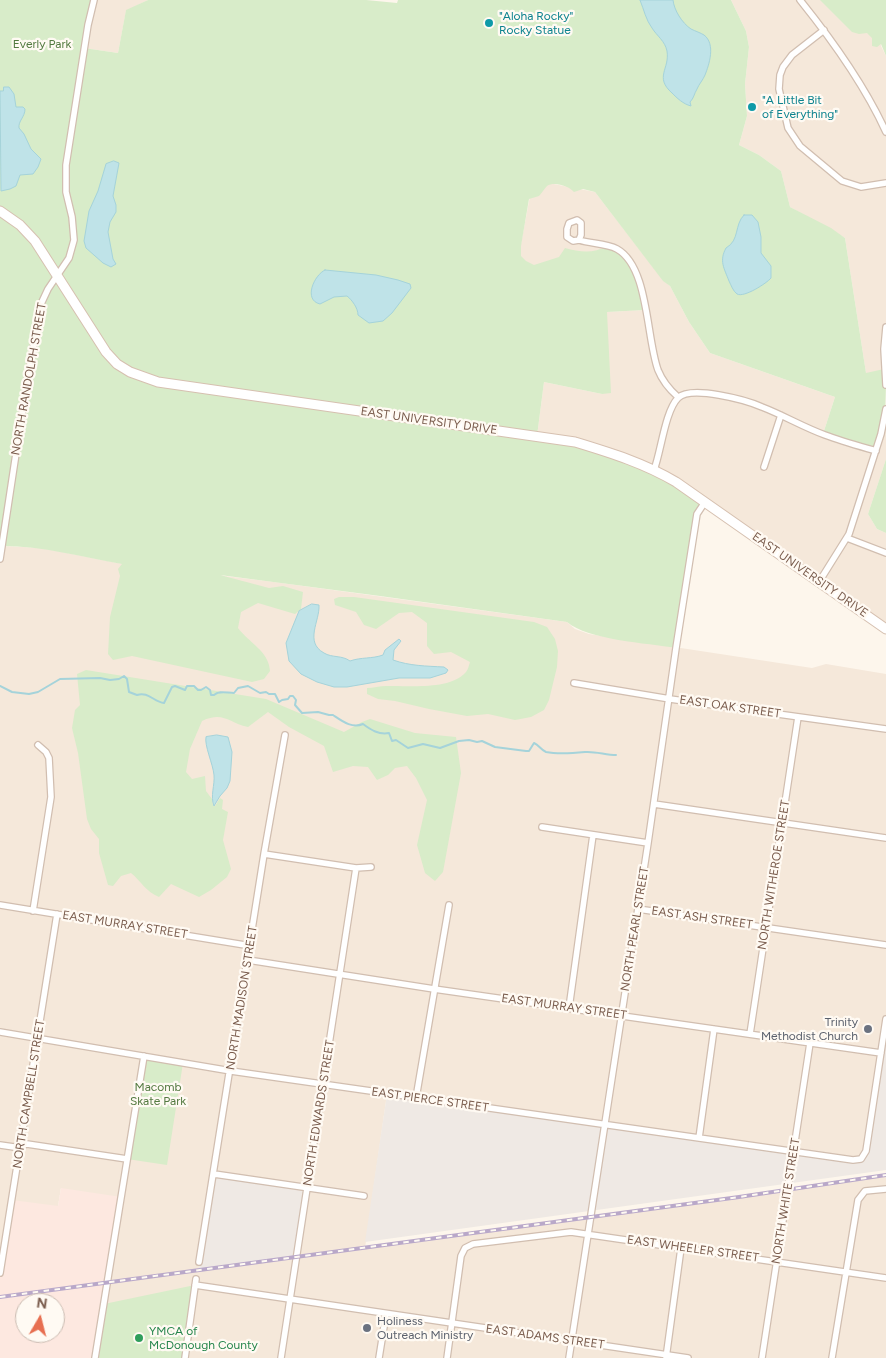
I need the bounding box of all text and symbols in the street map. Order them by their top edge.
place label: "Aloha Rocky" Rocky Statue [499,9,573,37]
marker: "Aloha Rocky" Rocky Statue [483,17,495,29]
park label: Everly Park [13,37,71,51]
place label: "A Little Bit of Everything" [762,93,838,121]
marker: "A Little Bit of Everything" [746,101,758,113]
street label: NORTH RANDOLPH STREET [8,302,50,456]
street label: EAST UNIVERSITY DRIVE [360,404,498,438]
street label: EAST UNIVERSITY DRIVE [749,530,871,620]
street label: EAST OAK STREET [678,693,782,721]
street label: NORTH WITHEROE STREET [755,799,793,951]
street label: NORTH PEARL STREET [618,866,652,992]
street label: EAST ASH STREET [651,904,753,932]
street label: EAST MURRAY STREET [61,908,189,942]
street label: NORTH MADISON STREET [223,925,261,1071]
street label: EAST MURRAY STREET [500,991,628,1023]
place label: Trinity Methodist Church [761,1015,858,1043]
street label: NORTH CAMPBELL STREET [10,1018,48,1170]
marker: Trinity Methodist Church [862,1023,874,1035]
street label: NORTH EDWARDS STREET [300,1039,338,1187]
park label: Macomb Skate Park [130,1080,186,1108]
street label: EAST PIERCE STREET [371,1085,489,1115]
street label: NORTH WHITE STREET [769,1137,803,1265]
street label: EAST WHEELER STREET [626,1233,760,1265]
north arrow [15,1293,65,1343]
text: N [35,1294,49,1313]
place label: Holiness Outreach Ministry [377,1314,473,1342]
marker: Holiness Outreach Ministry [361,1322,373,1334]
street label: EAST ADAMS STREET [485,1322,605,1352]
place label: YMCA of McDonough County [149,1324,258,1352]
marker: YMCA of McDonough County [133,1332,145,1344]

